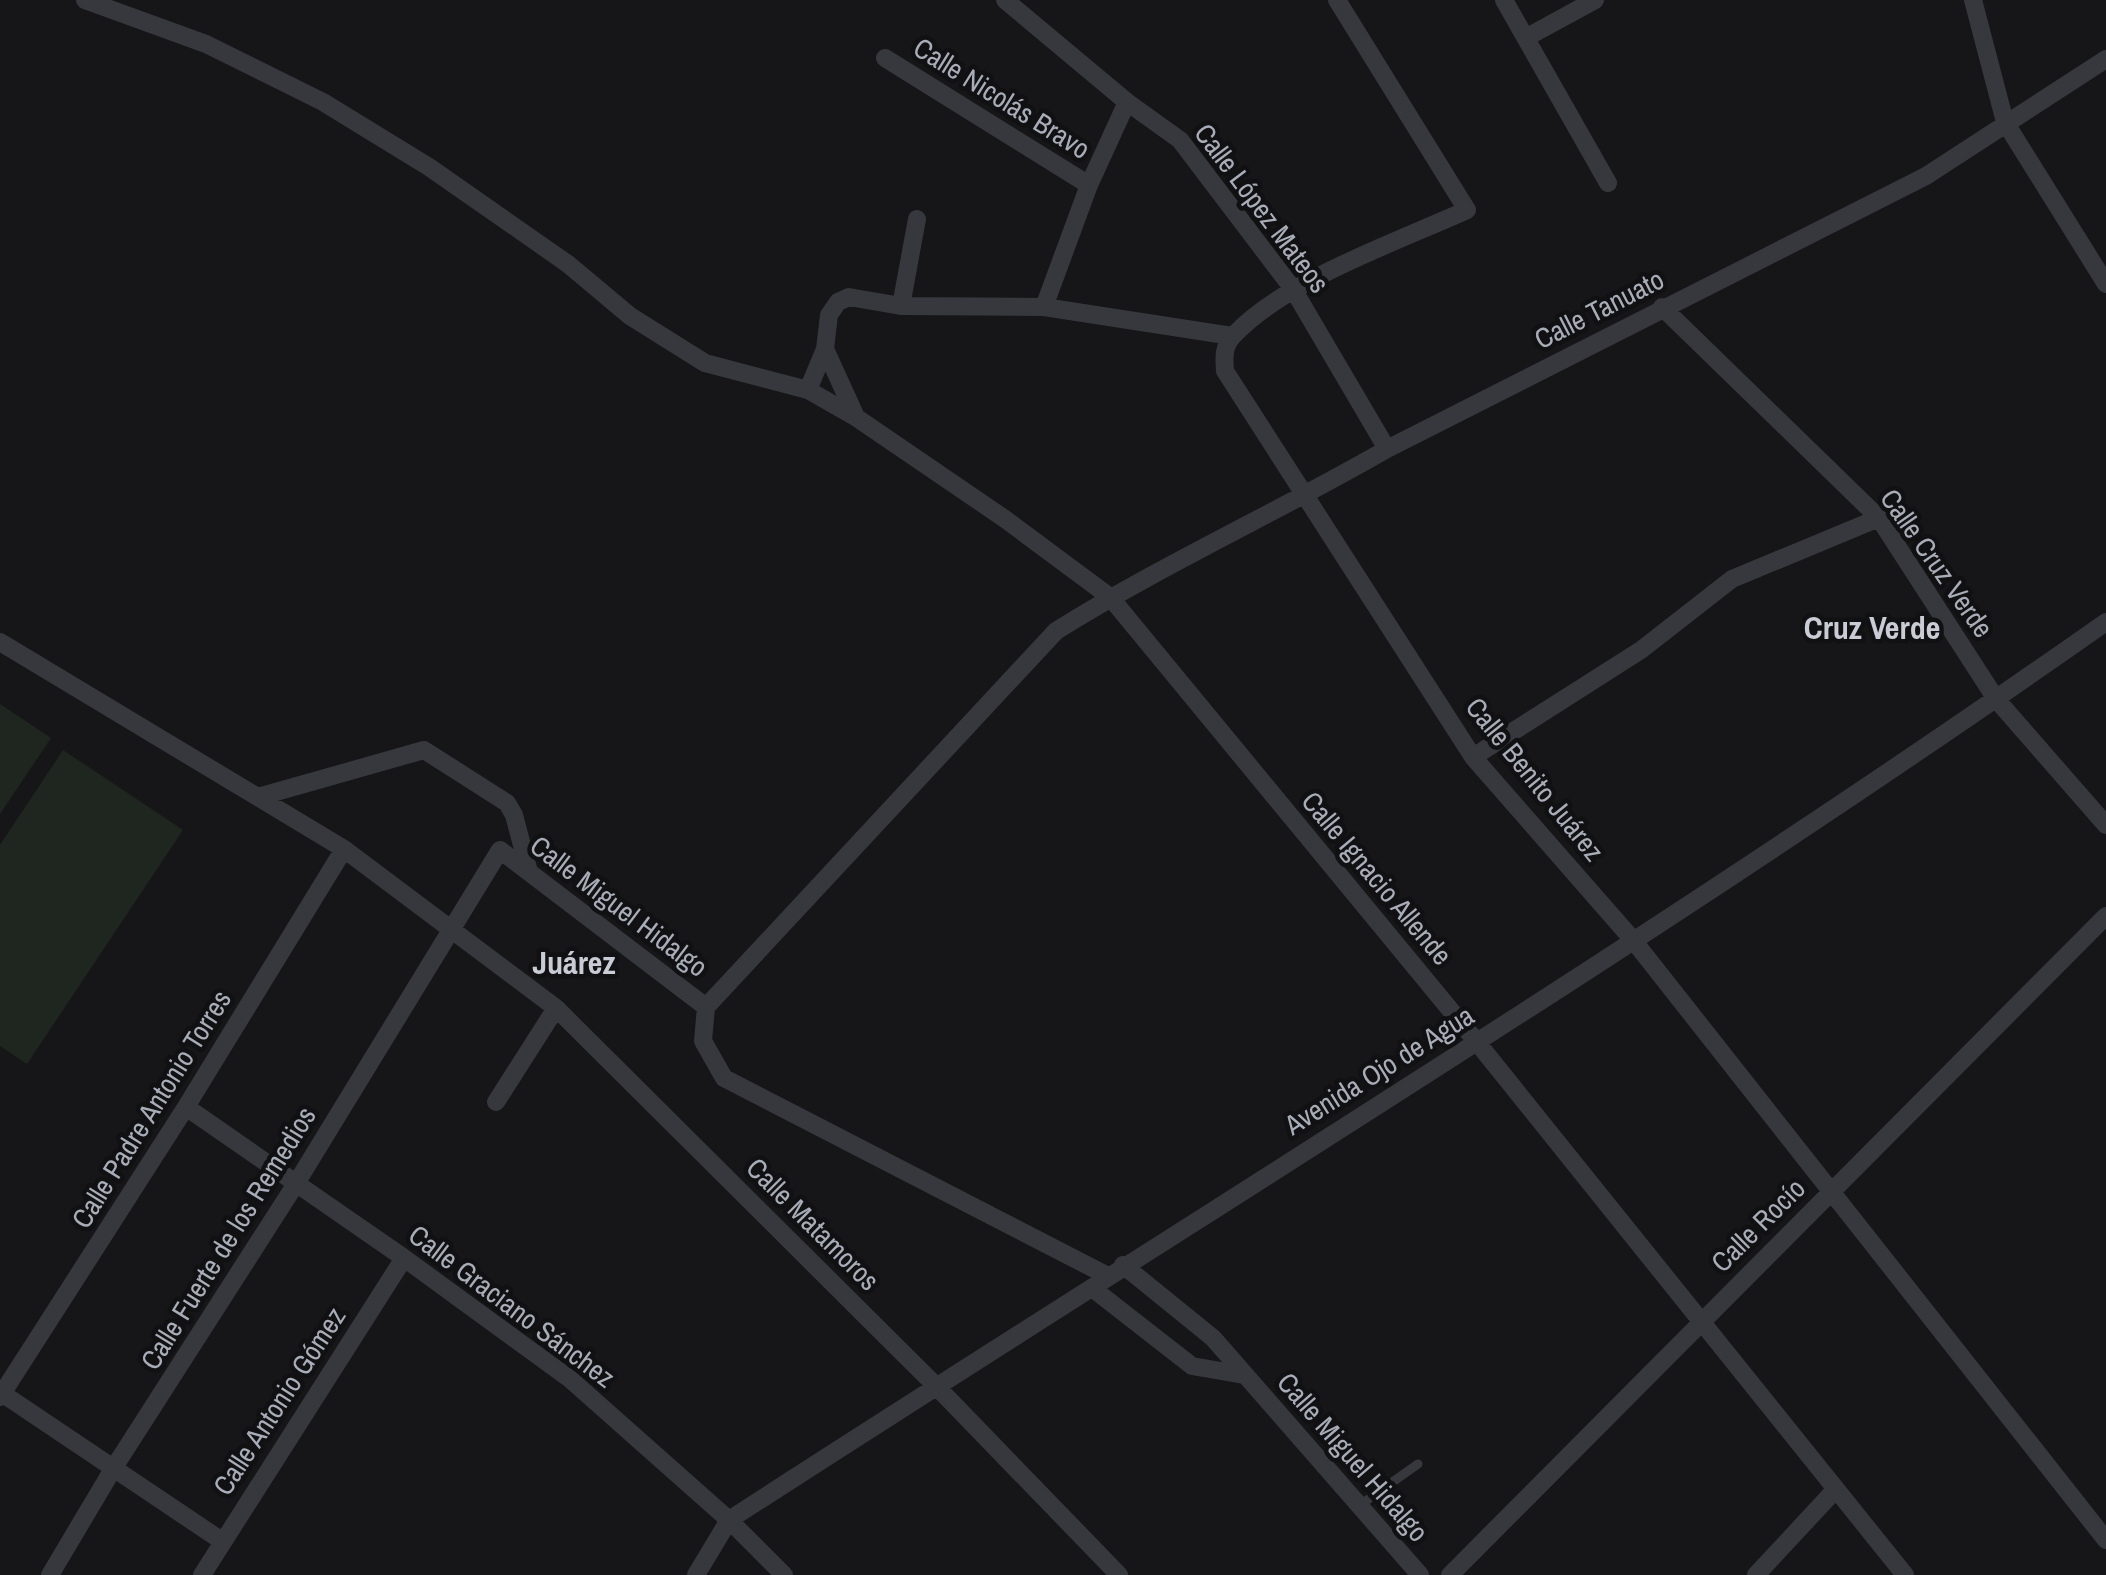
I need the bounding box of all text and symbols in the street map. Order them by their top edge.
street label: Calle Nicolás Bravo [906,28,1098,168]
street label: Calle López Mateos [1186,116,1338,300]
street label: Calle Tanuato [1528,260,1670,358]
street label: Calle Cruz Verde [1873,482,2001,644]
district label: Cruz Verde [1804,609,1940,647]
street label: Calle Benito Juárez [1457,689,1613,869]
street label: Calle Ignacio Allende [1293,783,1461,973]
street label: Calle Miguel Hidalgo [522,827,716,985]
district label: Juárez [532,941,616,984]
street label: Calle Padre Antonio Torres [62,983,240,1235]
street label: Avenida Ojo de Agua [1276,996,1481,1144]
street label: Calle Fuerte de los Remedios [131,1099,325,1377]
street label: Calle Matamoros [738,1149,888,1299]
street label: Calle Rocío [1703,1170,1813,1280]
street label: Calle Graciano Sánchez [401,1216,623,1396]
street label: Calle Antonio Gómez [204,1300,354,1502]
street label: Calle Miguel Hidalgo [1269,1364,1437,1550]

